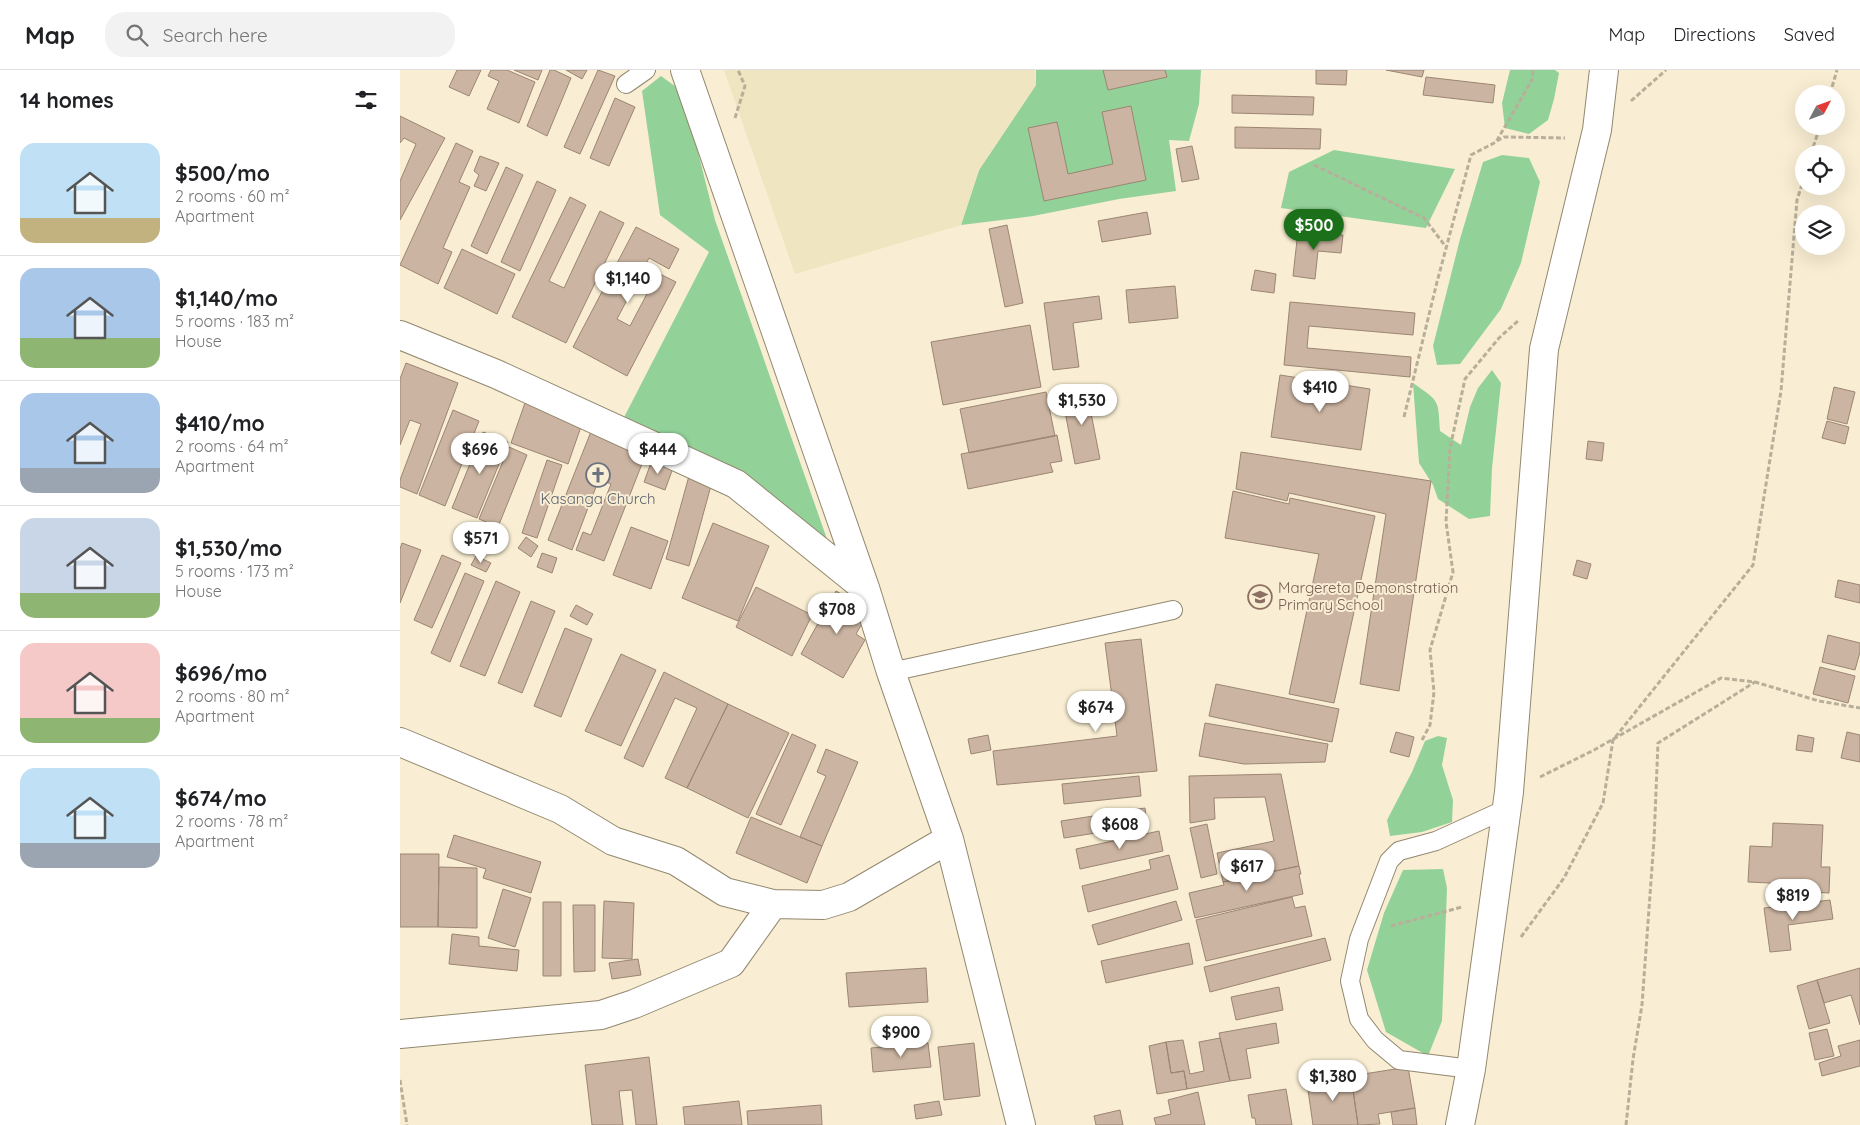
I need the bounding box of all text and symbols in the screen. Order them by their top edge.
search box [105,12,455,57]
text: Map [25,20,75,50]
icon: search [123,21,151,49]
text: Search here [163,23,268,47]
text: Map [1608,23,1645,46]
text: Directions [1673,23,1756,46]
text: Saved [1784,23,1835,46]
north arrow [1795,85,1845,135]
map controls [1795,85,1845,255]
icon: filters [352,86,380,114]
text: 14 homes [20,87,114,113]
button: locate [1795,145,1845,195]
text: $500/mo [175,160,270,186]
icon: home [60,163,120,223]
text: 2 rooms · 60 m² [175,186,289,206]
button: layers [1795,205,1845,255]
text: Apartment [175,206,255,226]
pin: $500 [1284,208,1344,251]
text: $500 [1295,215,1333,235]
pin: $1,140 [587,262,669,304]
text: $1,140 [606,268,650,288]
text: $1,140/mo [175,285,278,311]
icon: home [60,288,120,348]
text: 5 rooms · 183 m² [175,311,294,331]
text: House [175,331,222,351]
pin: $410 [1290,370,1350,413]
text: $410 [1303,377,1337,397]
pin: $1,530 [1041,384,1123,426]
text: $1,530 [1058,390,1106,410]
text: $410/mo [175,410,265,436]
icon: home [60,413,120,473]
pin: $696 [450,432,510,475]
pin: $444 [628,432,688,475]
text: 2 rooms · 64 m² [175,436,289,456]
text: $696 [462,439,498,459]
text: $444 [639,439,677,459]
text: Apartment [175,456,255,476]
church icon: Kasanga Church [585,462,611,488]
place label: Kasanga Church [540,489,656,508]
pin: $571 [451,522,511,564]
text: $571 [464,528,498,548]
text: $1,530/mo [175,535,282,561]
icon: home [60,538,120,598]
text: 5 rooms · 173 m² [175,561,294,581]
place label: Margereta Demonstration Primary School [1278,578,1458,614]
text: House [175,581,222,601]
school or university icon: Margereta Demonstration Primary School [1247,584,1273,610]
pin: $708 [807,592,867,635]
text: $708 [819,599,855,619]
text: $696/mo [175,660,267,686]
icon: home [60,663,120,723]
text: 2 rooms · 80 m² [175,686,290,706]
pin: $674 [1066,690,1126,733]
text: $674 [1078,697,1114,717]
text: Apartment [175,706,255,726]
text: $674/mo [175,785,267,811]
icon: home [60,788,120,848]
pin: $608 [1090,808,1150,850]
text: 2 rooms · 78 m² [175,811,288,831]
text: $608 [1102,814,1139,834]
text: Apartment [175,831,255,851]
pin: $617 [1217,850,1277,892]
text: $617 [1230,856,1264,876]
pin: $819 [1763,878,1823,921]
text: $819 [1776,885,1810,905]
pin: $900 [871,1016,931,1058]
text: $900 [882,1022,920,1042]
pin: $1,380 [1292,1060,1374,1102]
text: $1,380 [1309,1066,1357,1086]

